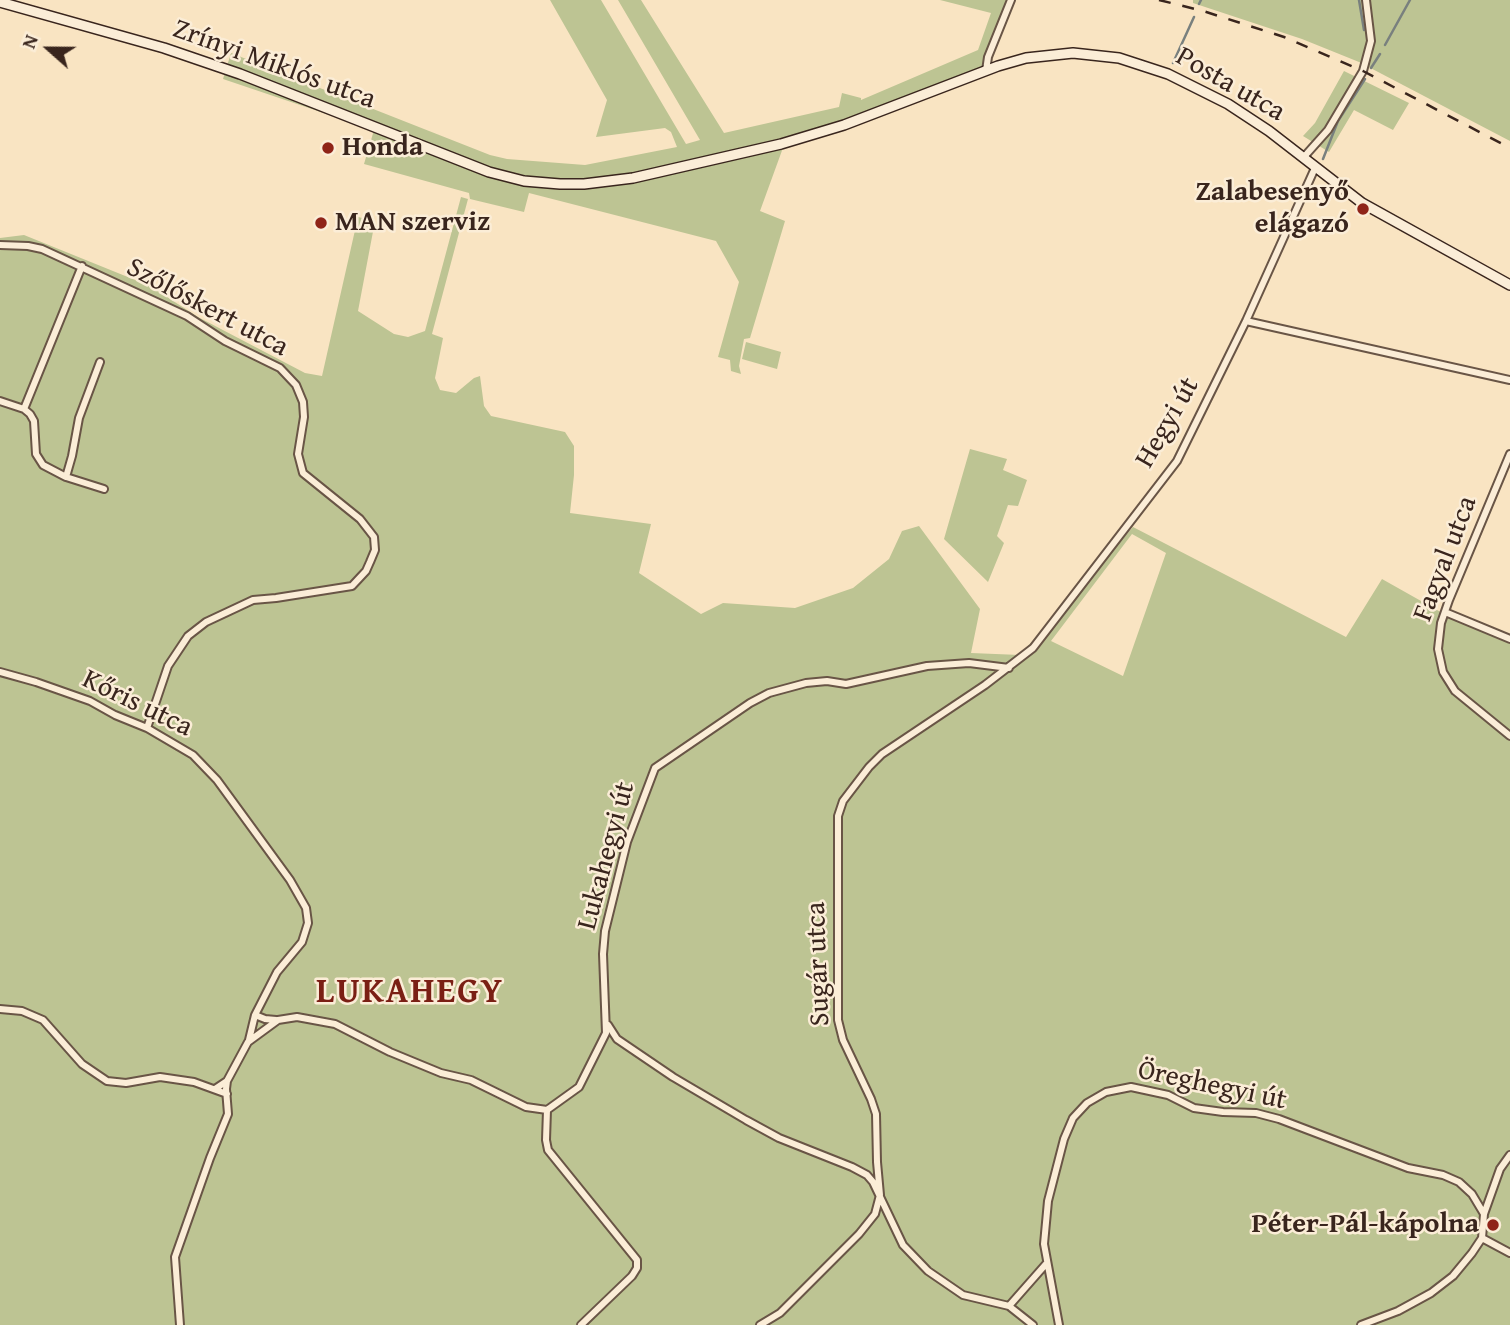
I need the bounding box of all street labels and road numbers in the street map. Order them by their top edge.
street label: Zrínyi Miklós utca [168,13,380,117]
street label: Posta utca [1169,40,1291,130]
street label: Szőlőskert utca [120,251,294,365]
street label: Hegyi út [1129,372,1207,474]
street label: Fagyal utca [1407,492,1485,626]
street label: Kőris utca [77,663,197,745]
street label: Lukahegyi út [571,778,643,934]
street label: Sugár utca [800,901,838,1027]
street label: Öreghegyi út [1135,1054,1289,1118]

